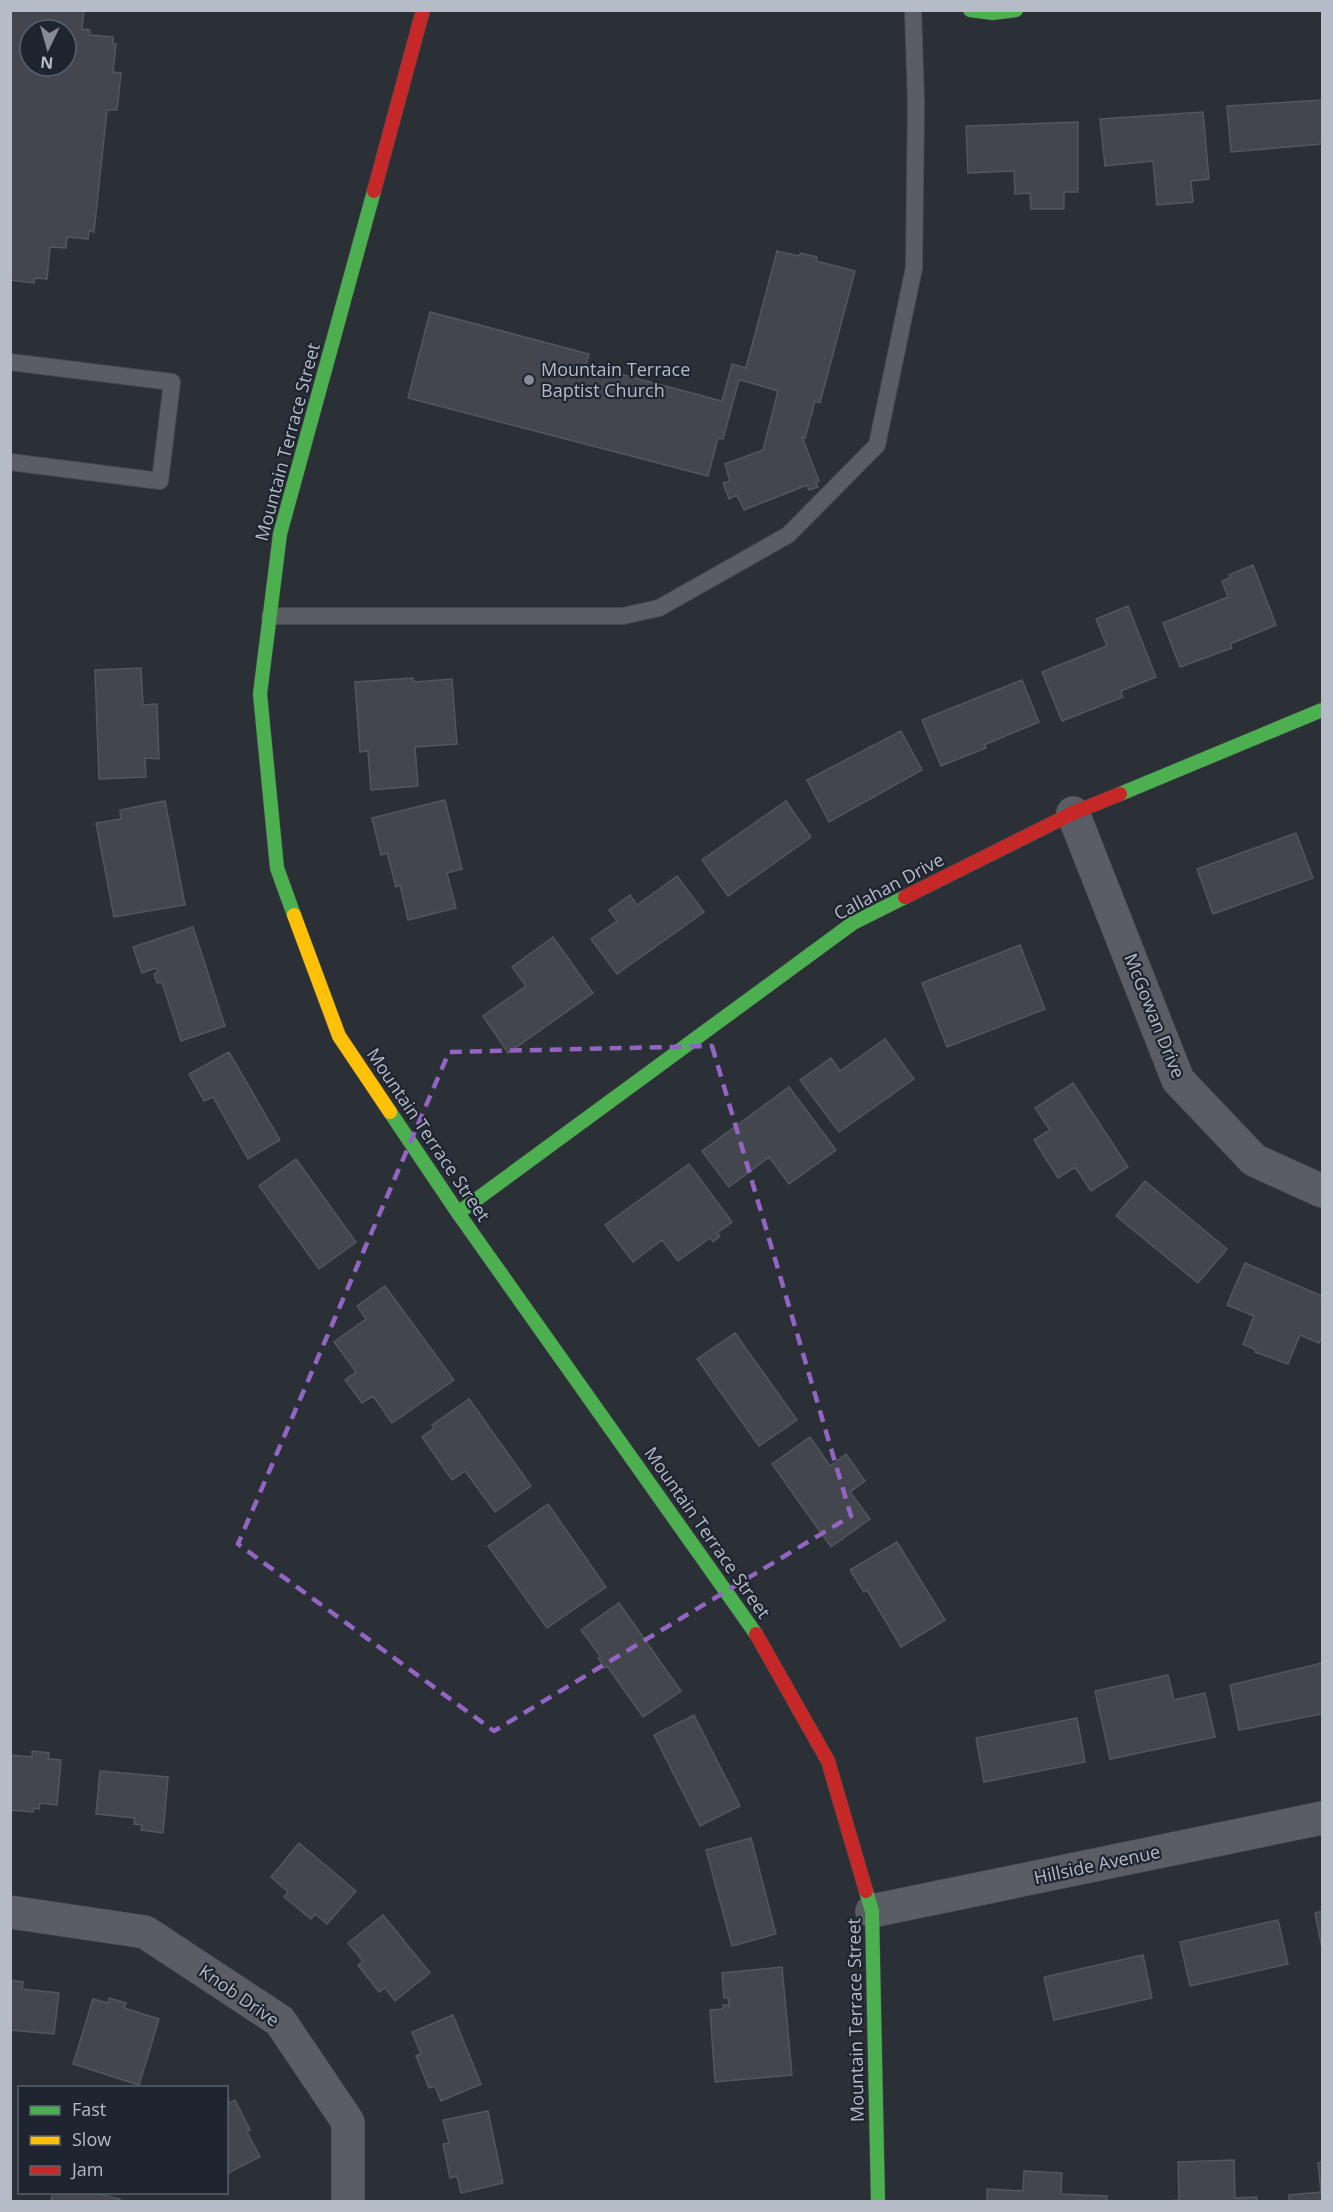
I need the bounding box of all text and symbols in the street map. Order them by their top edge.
north arrow [18,18,78,78]
text: N [39,51,54,74]
street label: Mountain Terrace Street [249,340,325,543]
place label: Mountain Terrace Baptist Church [541,357,690,402]
marker: Mountain Terrace Baptist Church [522,373,536,387]
street label: Callahan Drive [829,847,948,925]
street label: McGowan Drive [1119,950,1191,1082]
street label: Mountain Terrace Street [362,1043,496,1226]
street label: Mountain Terrace Street [639,1442,776,1623]
street label: Hillside Avenue [1031,1839,1162,1889]
street label: Mountain Terrace Street [841,1918,869,2122]
street label: Knob Drive [195,1959,284,2032]
legend [18,2086,228,2194]
text: Fast [72,2097,106,2121]
text: Slow [72,2127,111,2151]
text: Jam [70,2157,104,2181]

